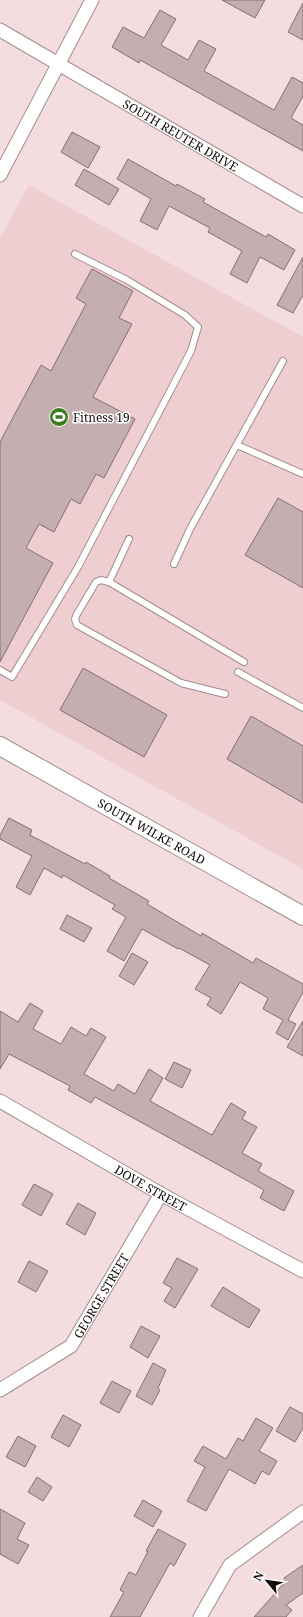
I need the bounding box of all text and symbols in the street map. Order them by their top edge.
street label: SOUTH REUTER DRIVE [120,95,241,175]
sports icon: Fitness 19 [48,406,70,428]
place label: Fitness 19 [73,409,130,426]
street label: SOUTH WILKE ROAD [95,794,209,868]
street label: DOVE STREET [112,1161,190,1215]
street label: GEORGE STREET [69,1250,133,1341]
north arrow [247,1561,287,1601]
text: N [249,1568,267,1583]

